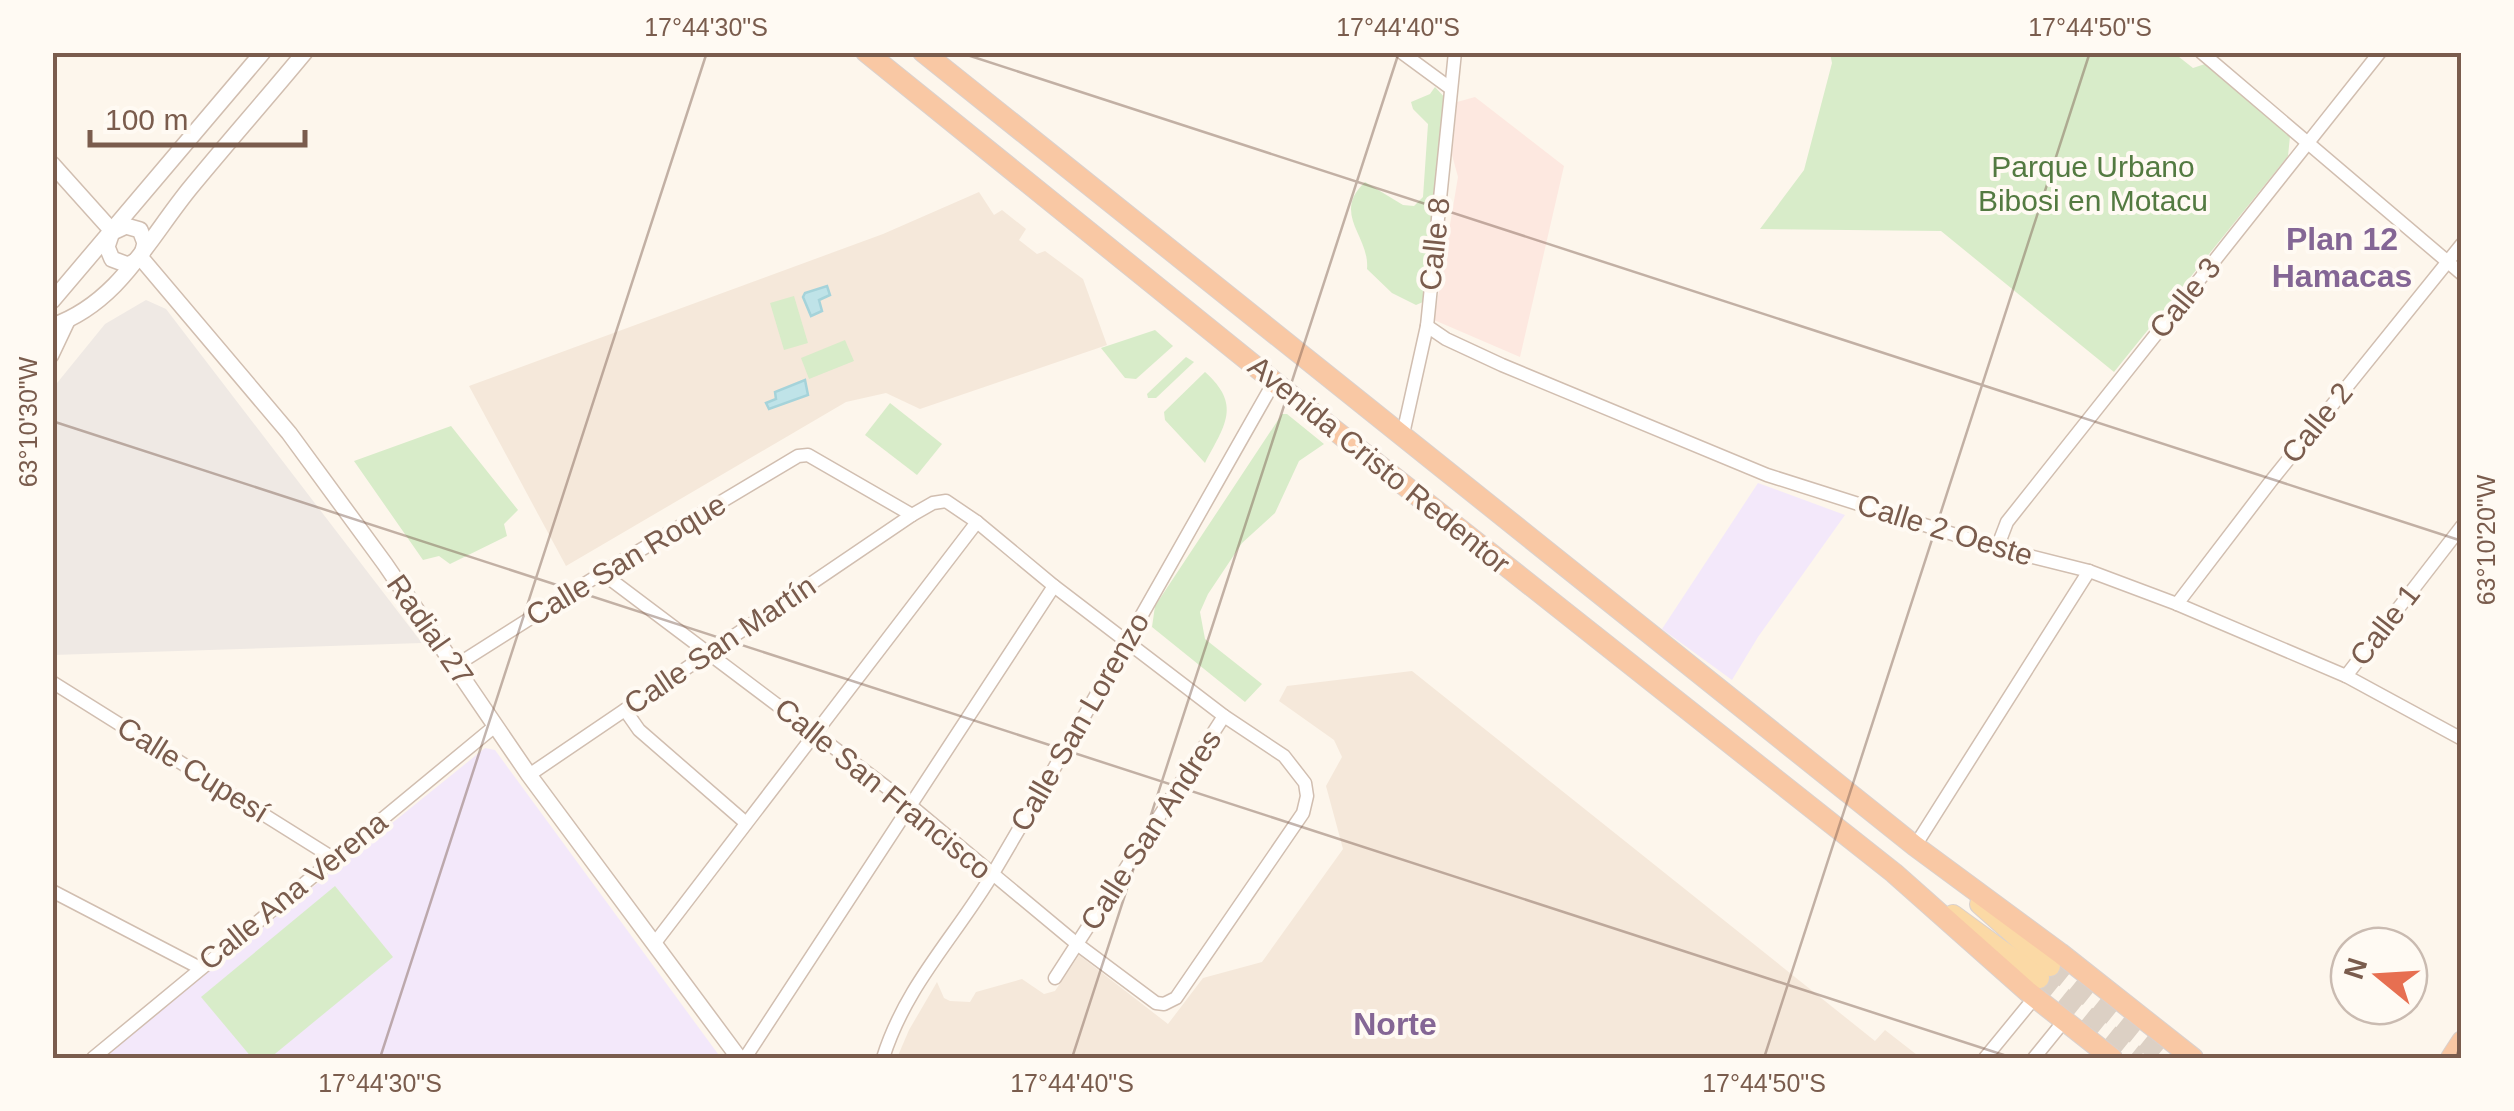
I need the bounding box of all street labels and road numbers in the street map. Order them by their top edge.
street label: Calle 8 [1413,196,1456,292]
street label: Calle 3 [2142,251,2227,344]
street label: Avenida Cristo Redentor [1242,349,1516,580]
street label: Calle 2 [2274,376,2359,469]
street label: Calle San Roque [520,487,731,632]
street label: Calle 2 Oeste [1853,487,2037,572]
street label: Radial 27 [381,568,480,691]
street label: Calle San Martín [618,568,822,721]
street label: Calle 1 [2343,578,2426,672]
street label: Calle San Lorenzo [1004,607,1156,837]
street label: Calle San Francisco [769,691,998,886]
street label: Calle Cupesí [112,710,275,829]
street label: Calle San Andres [1074,724,1228,936]
street label: Calle Ana Verena [192,805,393,976]

